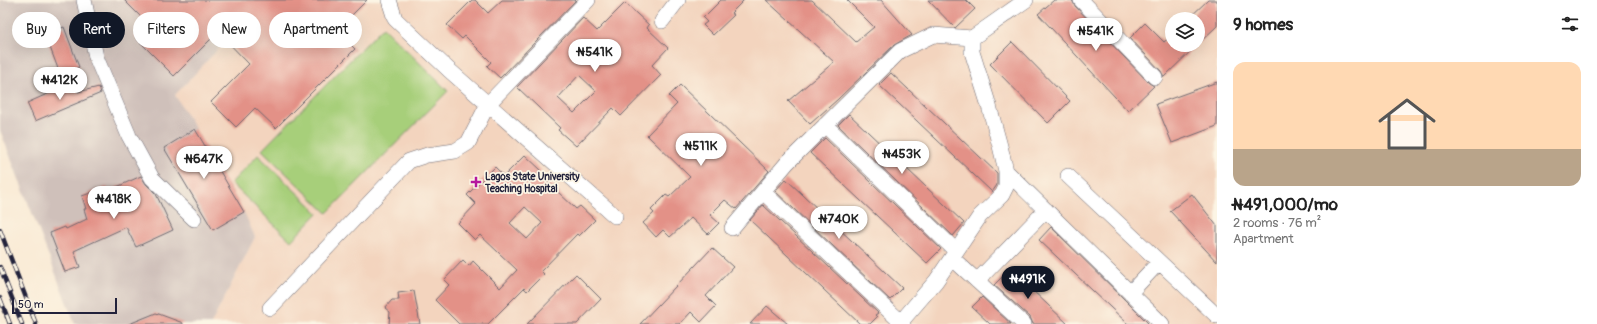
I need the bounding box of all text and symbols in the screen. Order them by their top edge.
chip: Buy [12,12,61,48]
chip: Rent [69,12,125,48]
chip: Filters [133,12,199,48]
chip: New [207,12,261,48]
chip: Apartment [269,12,362,48]
map controls [1165,12,1205,52]
button: layers [1165,12,1205,52]
icon: filters [1559,13,1581,35]
text: 9 homes [1233,14,1293,35]
pin: ₦541K [1068,18,1124,52]
text: ₦541K [1078,23,1114,39]
pin: ₦541K [567,39,623,73]
text: ₦541K [577,44,613,60]
pin: ₦412K [32,67,88,101]
text: ₦412K [42,72,78,88]
icon: home [1371,88,1443,160]
pin: ₦511K [673,133,729,167]
text: ₦511K [685,138,717,154]
pin: ₦453K [874,141,930,175]
pin: ₦647K [176,146,232,180]
text: ₦453K [883,146,921,162]
text: ₦647K [185,151,223,167]
place label: Lagos State University Teaching Hospital [484,171,580,195]
marker: Lagos State University Teaching Hospital [470,176,482,188]
pin: ₦418K [86,186,142,220]
text: ₦418K [97,191,131,207]
text: ₦491,000/mo [1233,194,1338,215]
pin: ₦740K [811,206,867,240]
text: ₦740K [820,211,858,227]
text: 2 rooms · 76 m² [1233,215,1321,231]
text: Apartment [1233,231,1294,247]
pin: ₦491K [1000,266,1056,300]
text: ₦491K [1011,271,1045,287]
scale bar [12,296,117,315]
text: 50 m [18,298,44,311]

